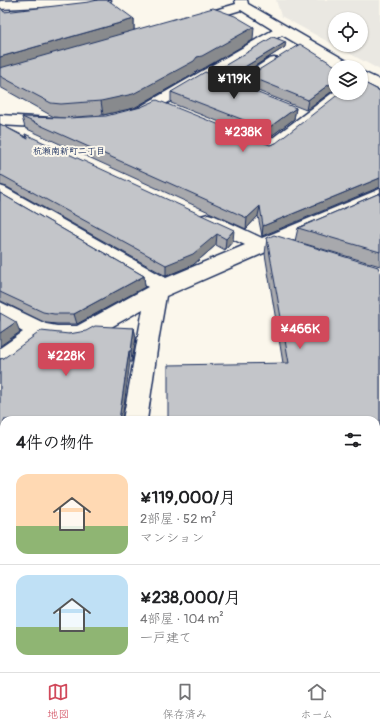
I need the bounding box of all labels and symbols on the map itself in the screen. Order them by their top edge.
pin: ¥119K [206,66,262,100]
pin: ¥238K [215,119,271,153]
district label: 杭瀬南新町二丁目 [33,146,105,157]
pin: ¥466K [272,316,328,350]
pin: ¥228K [38,343,94,377]

